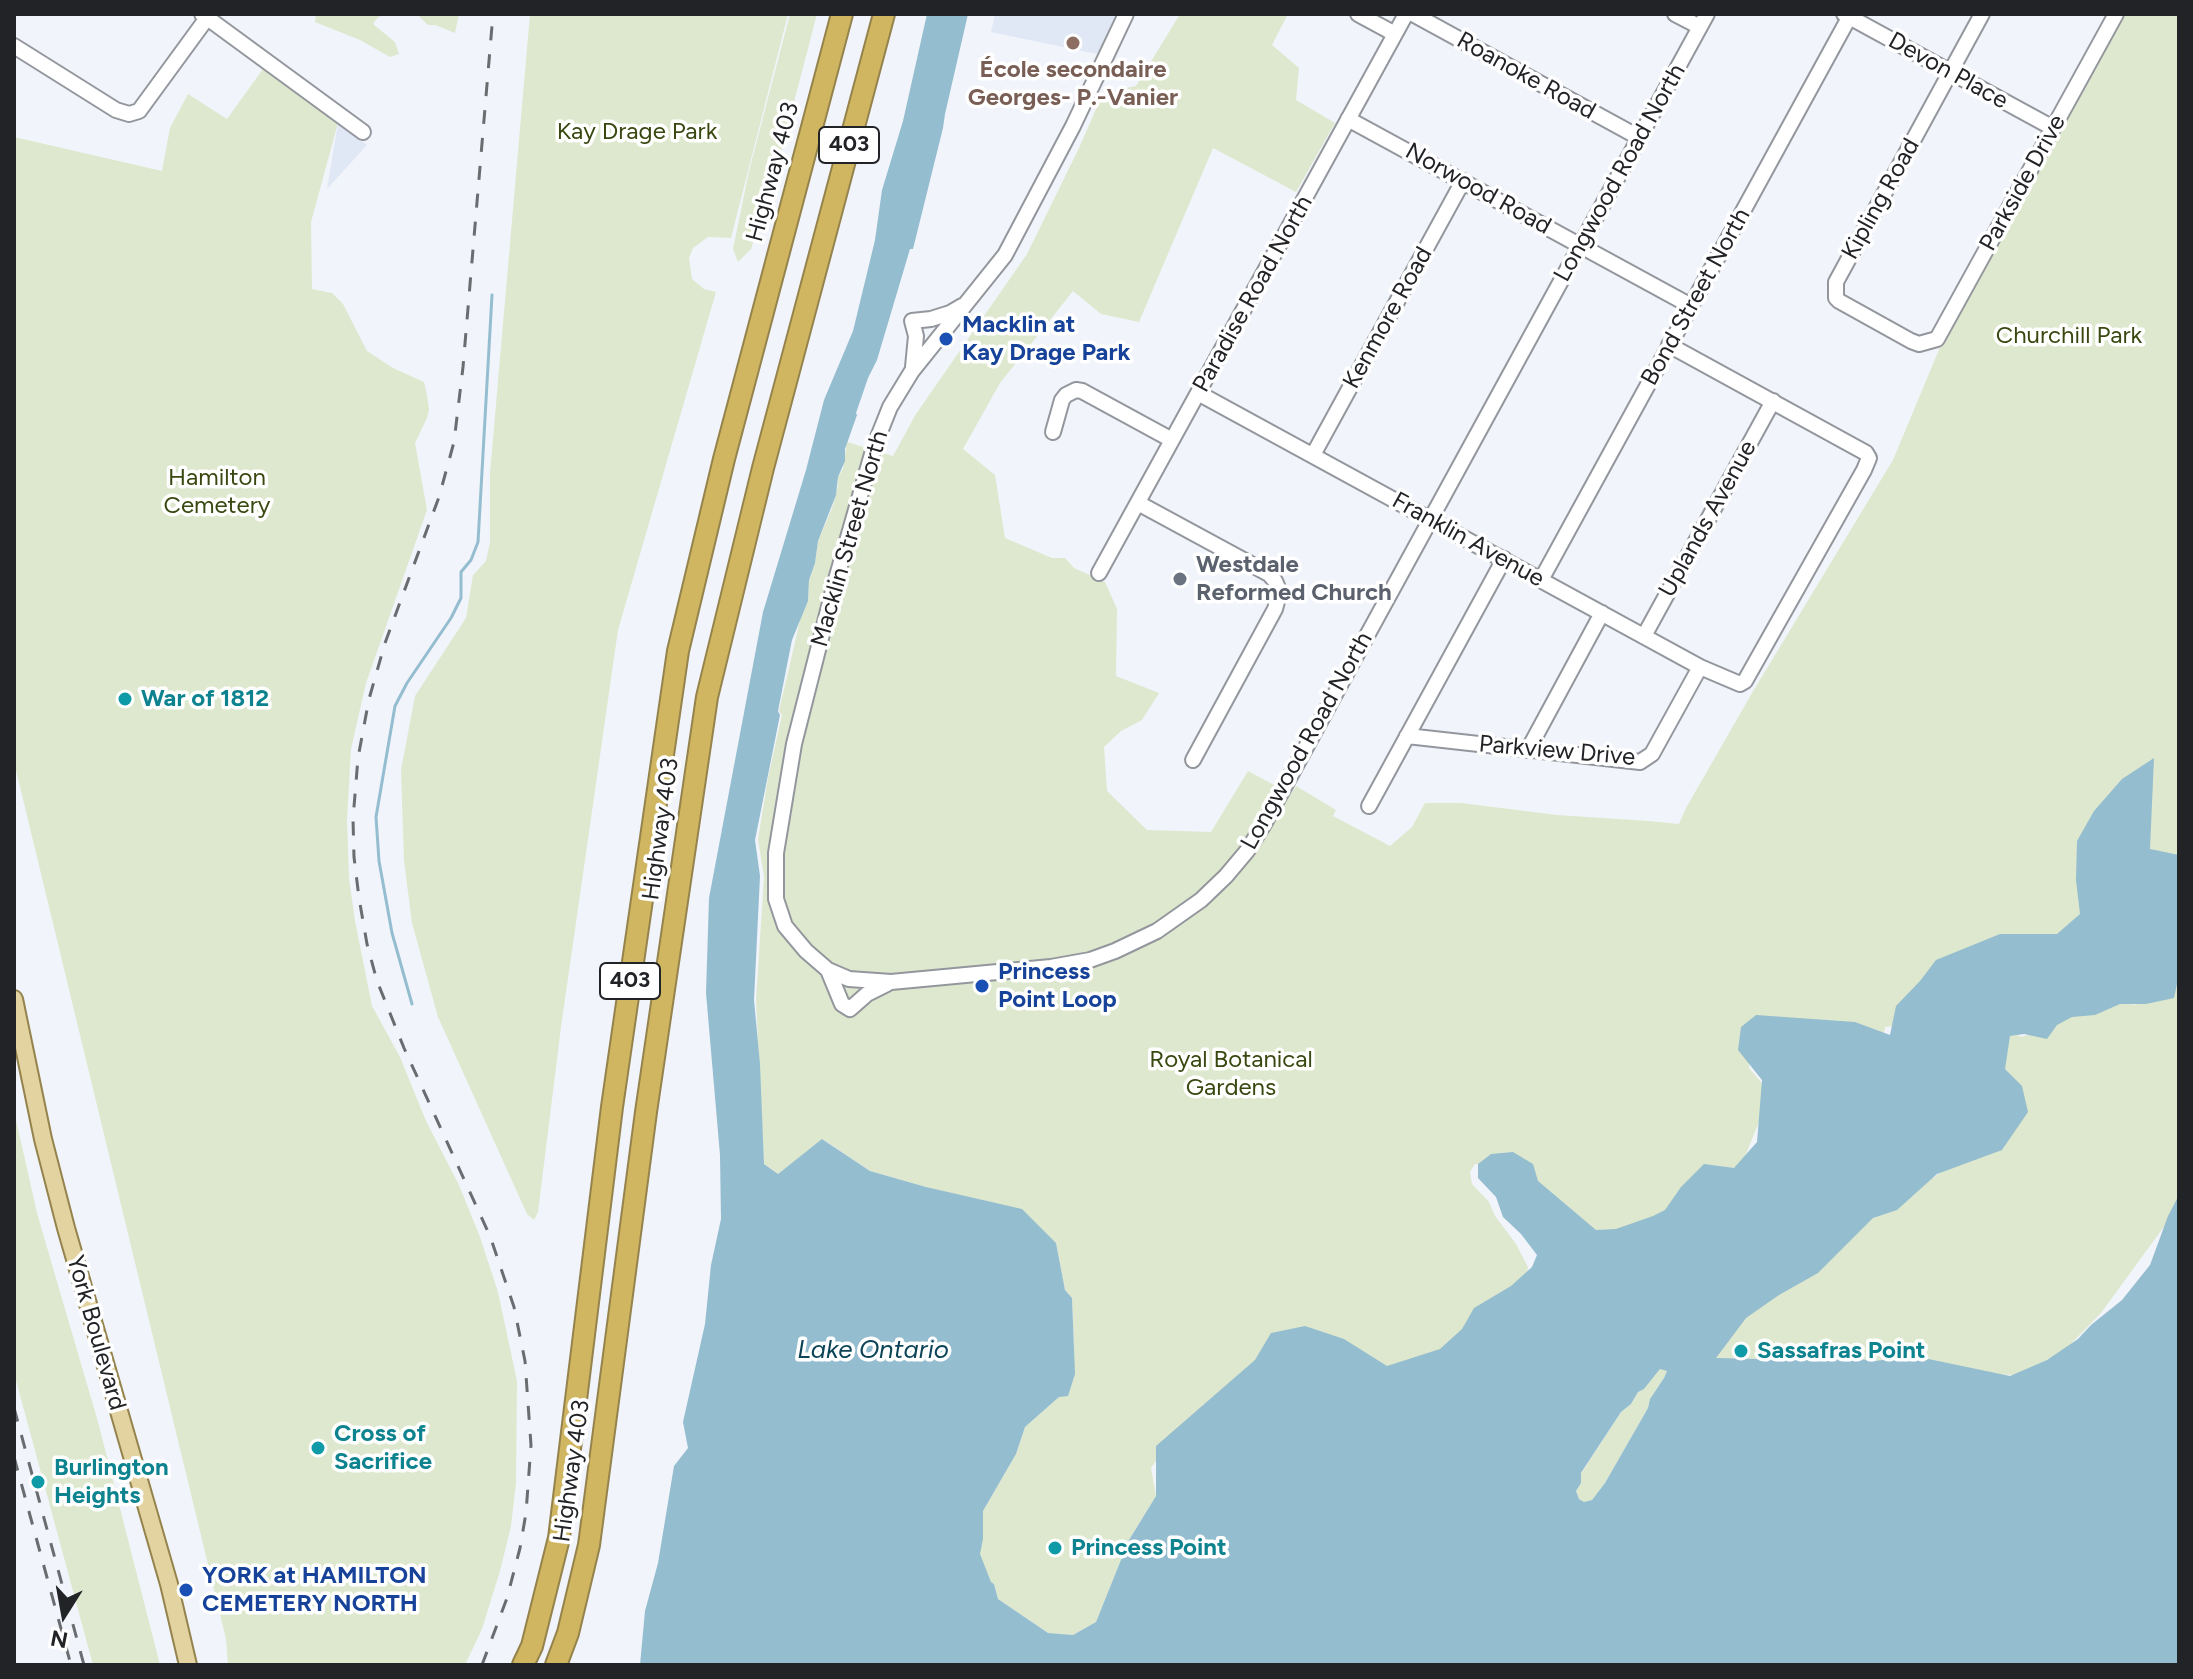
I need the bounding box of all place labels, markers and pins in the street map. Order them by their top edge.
marker: École secondaire Georges- P.-Vanier [1064,34,1082,52]
place label: École secondaire Georges- P.-Vanier [968,56,1178,112]
place label: Macklin at Kay Drage Park [962,311,1130,367]
marker: Macklin at Kay Drage Park [937,330,955,348]
place label: Westdale Reformed Church [1196,551,1392,607]
marker: Westdale Reformed Church [1171,570,1189,588]
place label: War of 1812 [141,685,269,713]
marker: War of 1812 [116,690,134,708]
place label: Princess Point Loop [998,958,1117,1014]
marker: Princess Point Loop [973,977,991,995]
place label: Sassafras Point [1757,1337,1925,1365]
marker: Sassafras Point [1732,1342,1750,1360]
place label: Cross of Sacrifice [334,1420,432,1476]
marker: Cross of Sacrifice [309,1439,327,1457]
place label: Burlington Heights [54,1454,169,1510]
marker: Burlington Heights [29,1473,47,1491]
place label: Princess Point [1071,1534,1227,1562]
marker: Princess Point [1046,1539,1064,1557]
place label: YORK at HAMILTON CEMETERY NORTH [202,1562,427,1618]
marker: YORK at HAMILTON CEMETERY NORTH [177,1581,195,1599]

